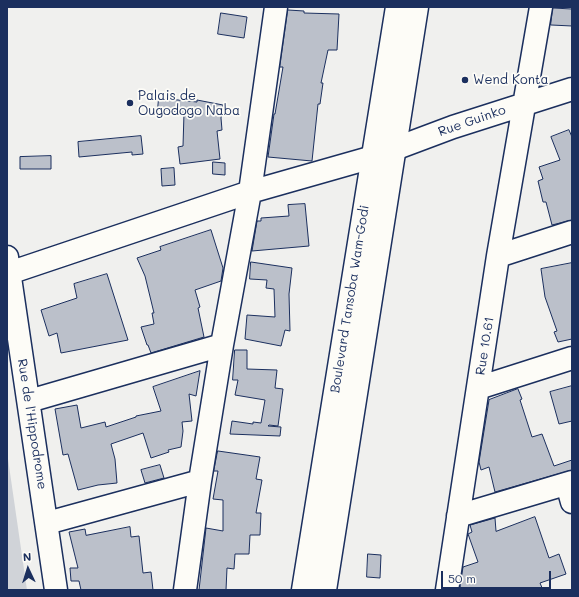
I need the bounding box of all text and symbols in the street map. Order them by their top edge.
place label: Wend Konta [473,72,549,88]
marker: Wend Konta [460,75,470,85]
place label: Palais de Ougodogo Naba [138,88,240,119]
marker: Palais de Ougodogo Naba [125,98,135,108]
street label: Rue Guinko [436,102,508,140]
street label: Boulevard Tansoba Wam-Godi [327,204,373,394]
street label: Rue 10.61 [473,316,497,376]
street label: Rue de l'Hippodrome [14,358,50,490]
north arrow [8,549,48,589]
text: N [22,549,32,564]
scale bar [443,563,553,589]
text: 50 m [448,570,476,586]

